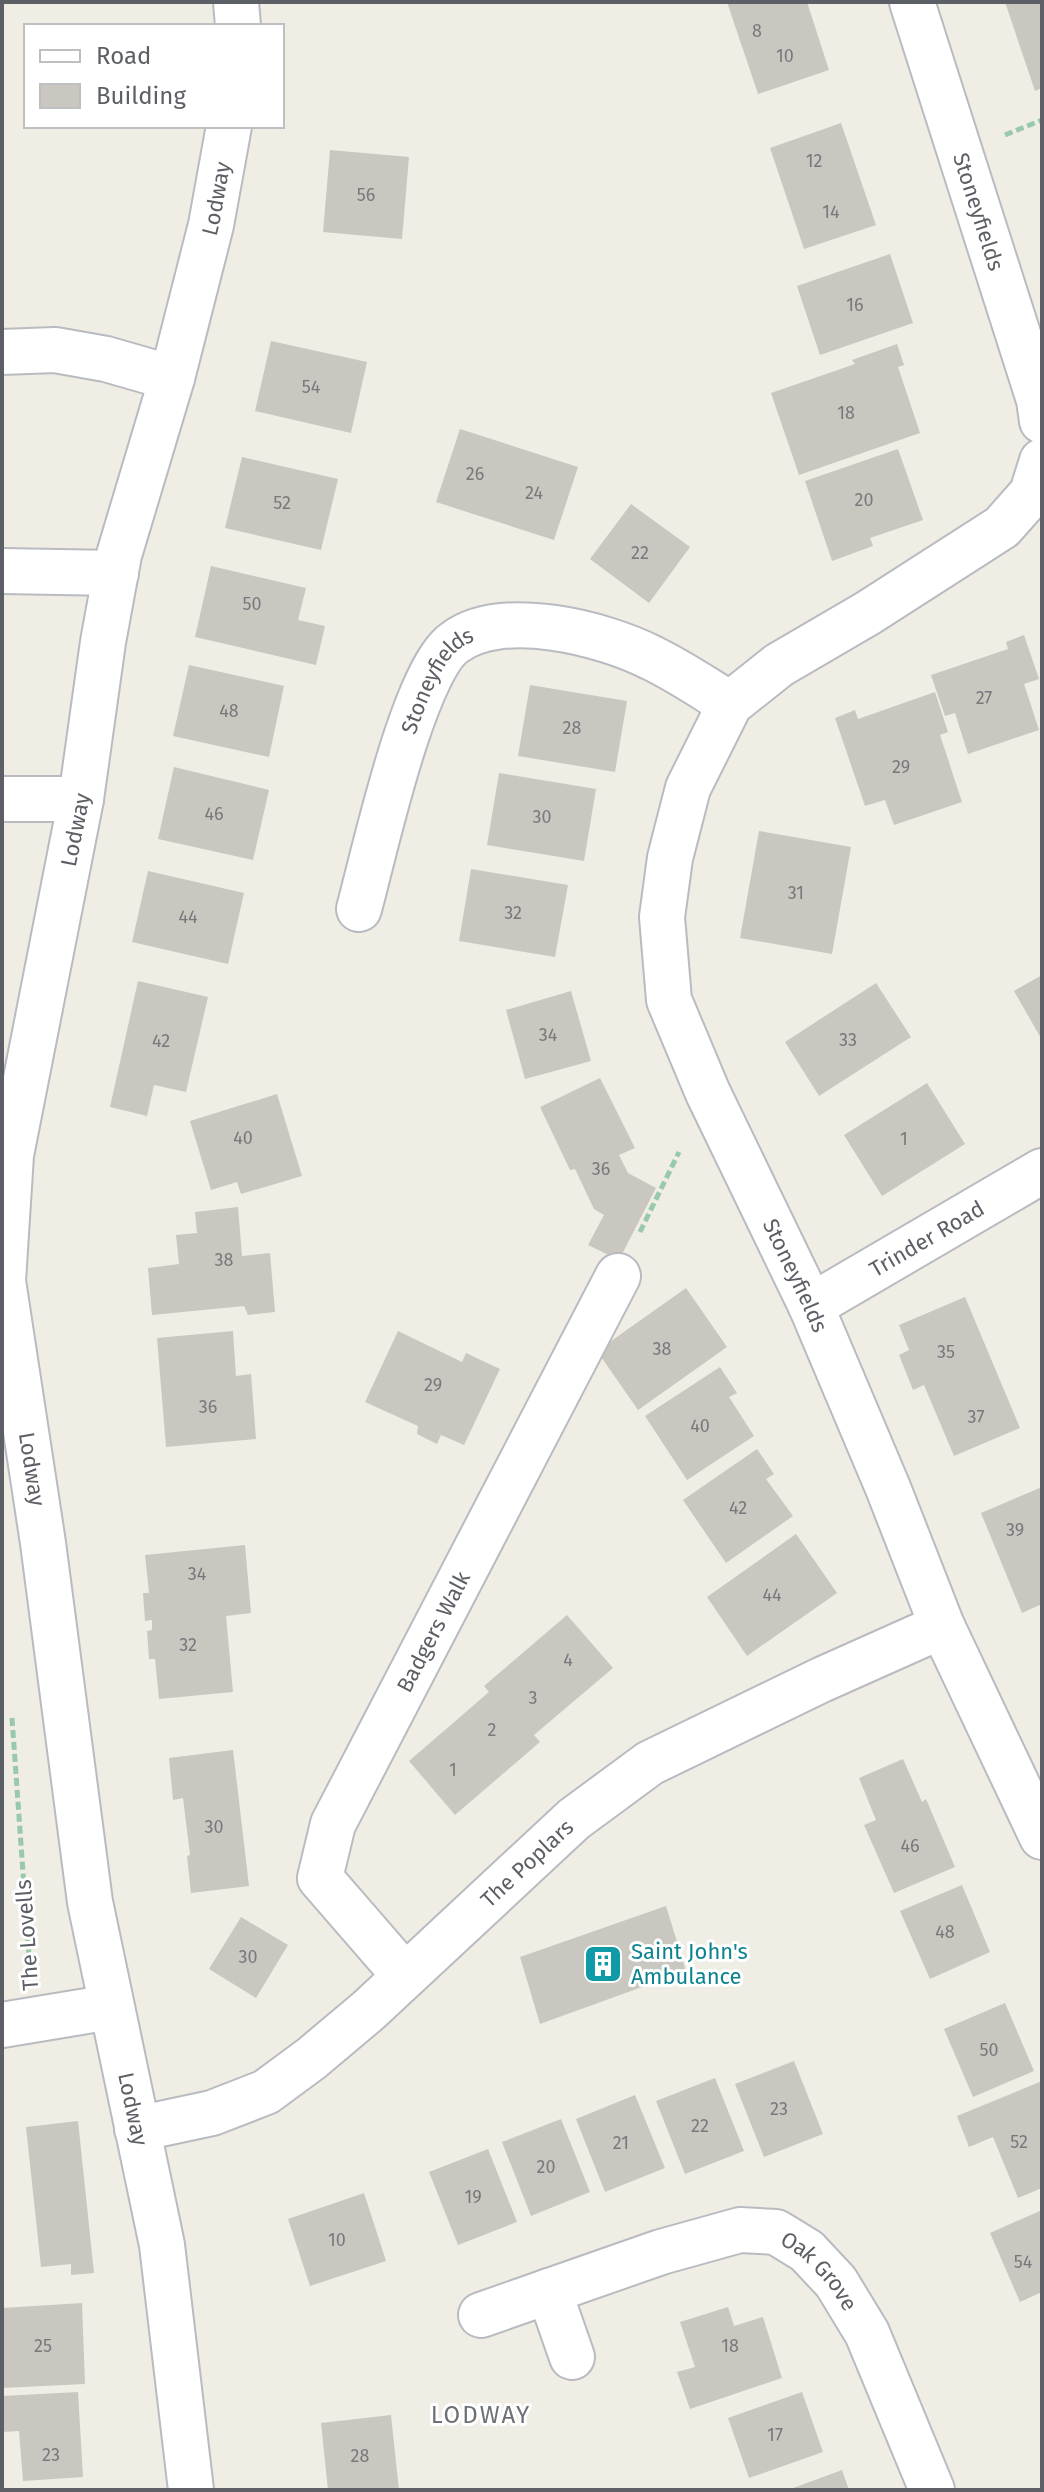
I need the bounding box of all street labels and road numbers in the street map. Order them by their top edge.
street label: Stoneyfields [947,149,1010,274]
street label: Lodway [195,159,236,238]
street label: Stoneyfields [395,621,477,737]
street label: Lodway [55,791,95,869]
street label: Trinder Road [864,1194,989,1282]
street label: Stoneyfields [757,1214,834,1336]
street label: Lodway [13,1430,51,1508]
street label: Badgers Walk [390,1566,476,1697]
street label: The Poplars [475,1813,579,1913]
street label: The Lovells [10,1879,44,1991]
street label: Lodway [112,2070,154,2148]
street label: Oak Grove [776,2225,864,2316]

